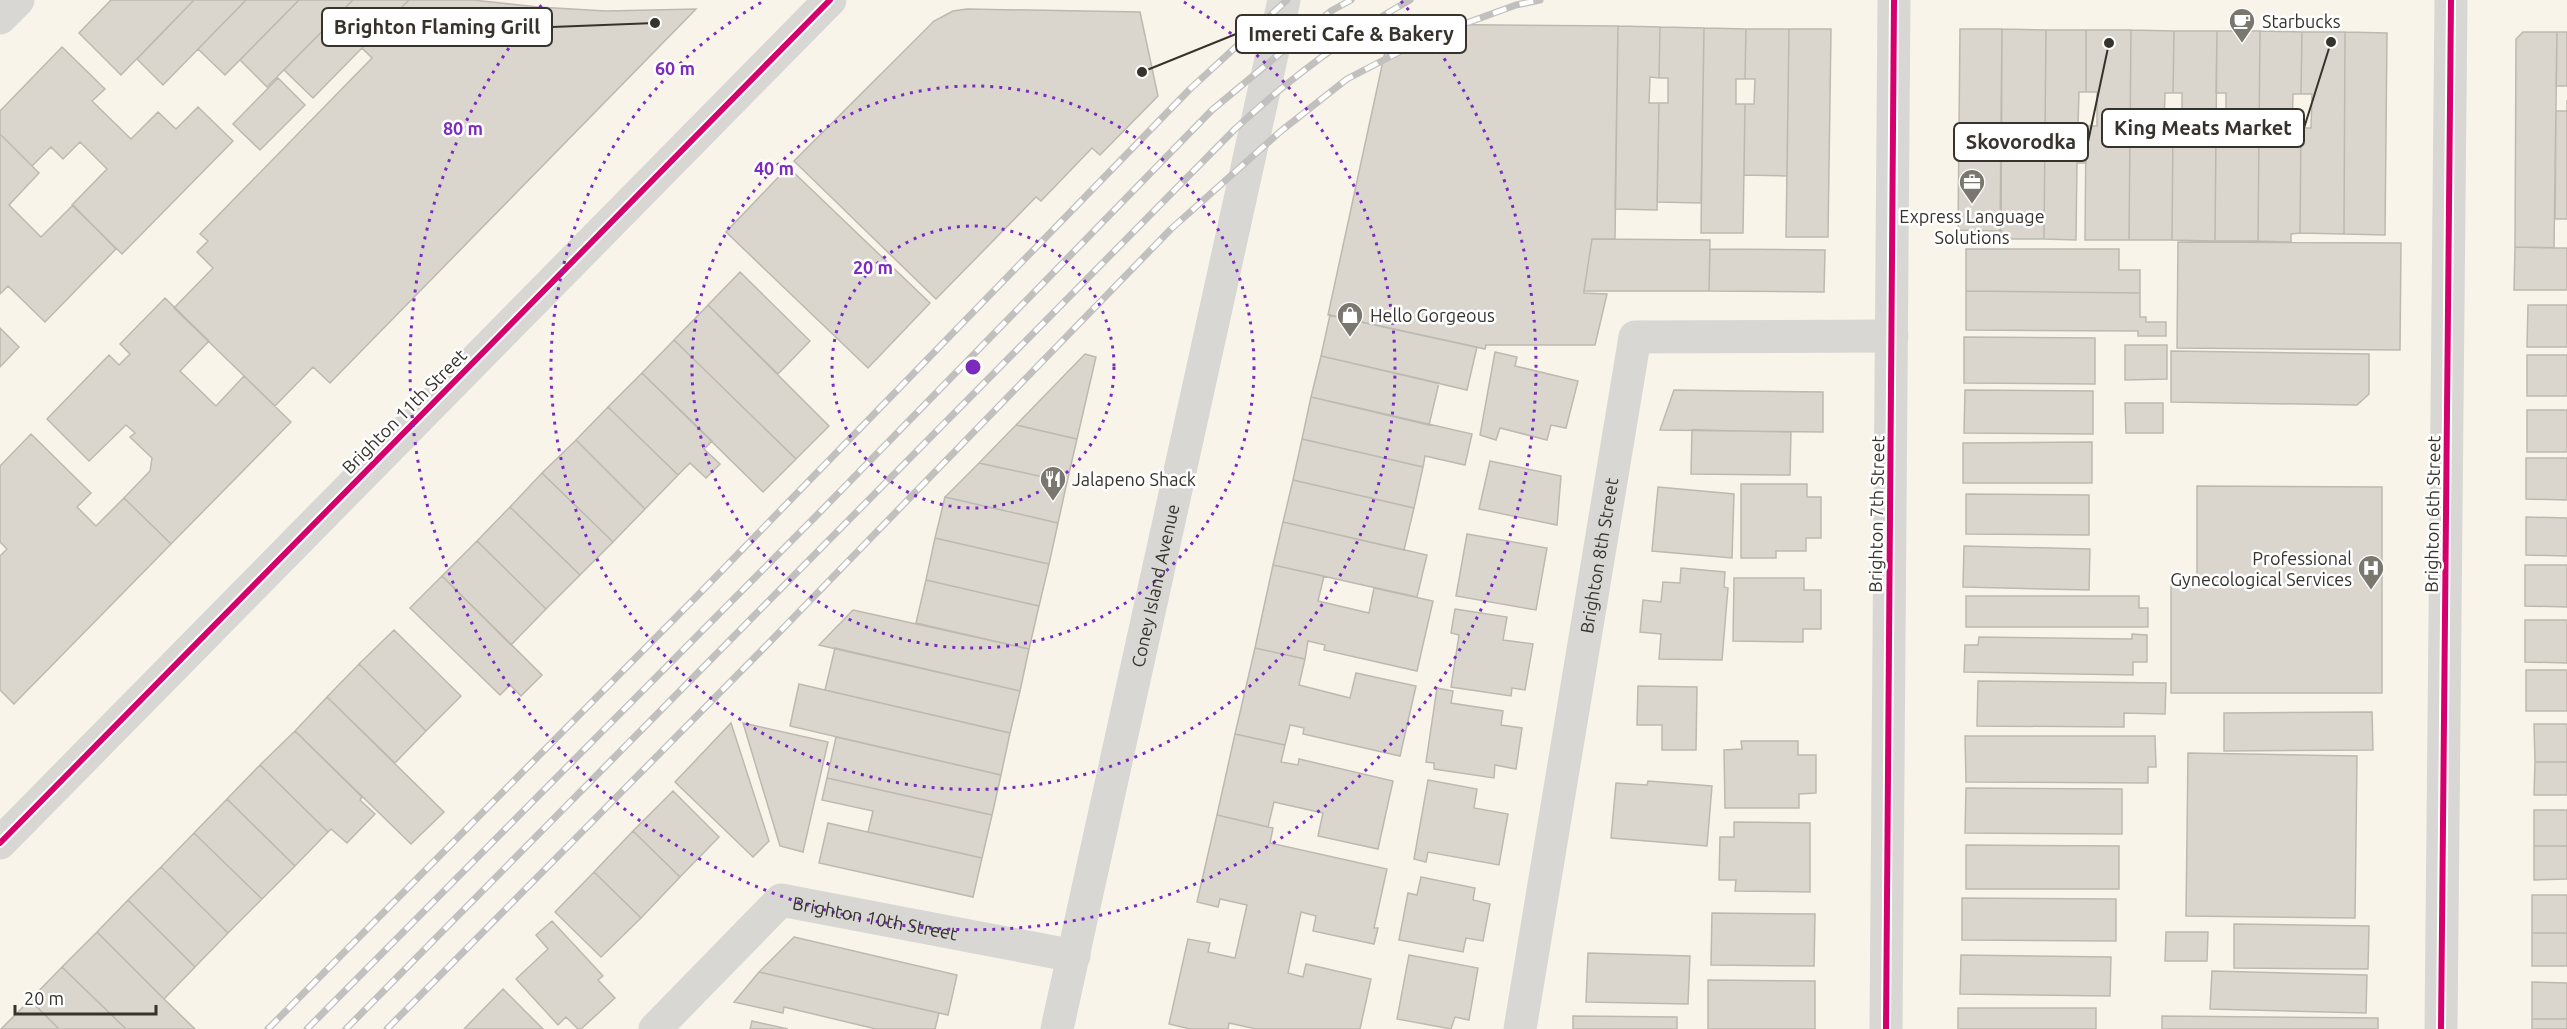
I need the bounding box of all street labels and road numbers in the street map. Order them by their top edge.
street label: Brighton 11th Street [338,345,470,477]
street label: Brighton 7th Street [1865,435,1887,593]
street label: Brighton 6th Street [2421,435,2443,593]
street label: Brighton 8th Street [1576,476,1621,635]
street label: Coney Island Avenue [1127,502,1183,669]
street label: Brighton 10th Street [791,892,959,943]

